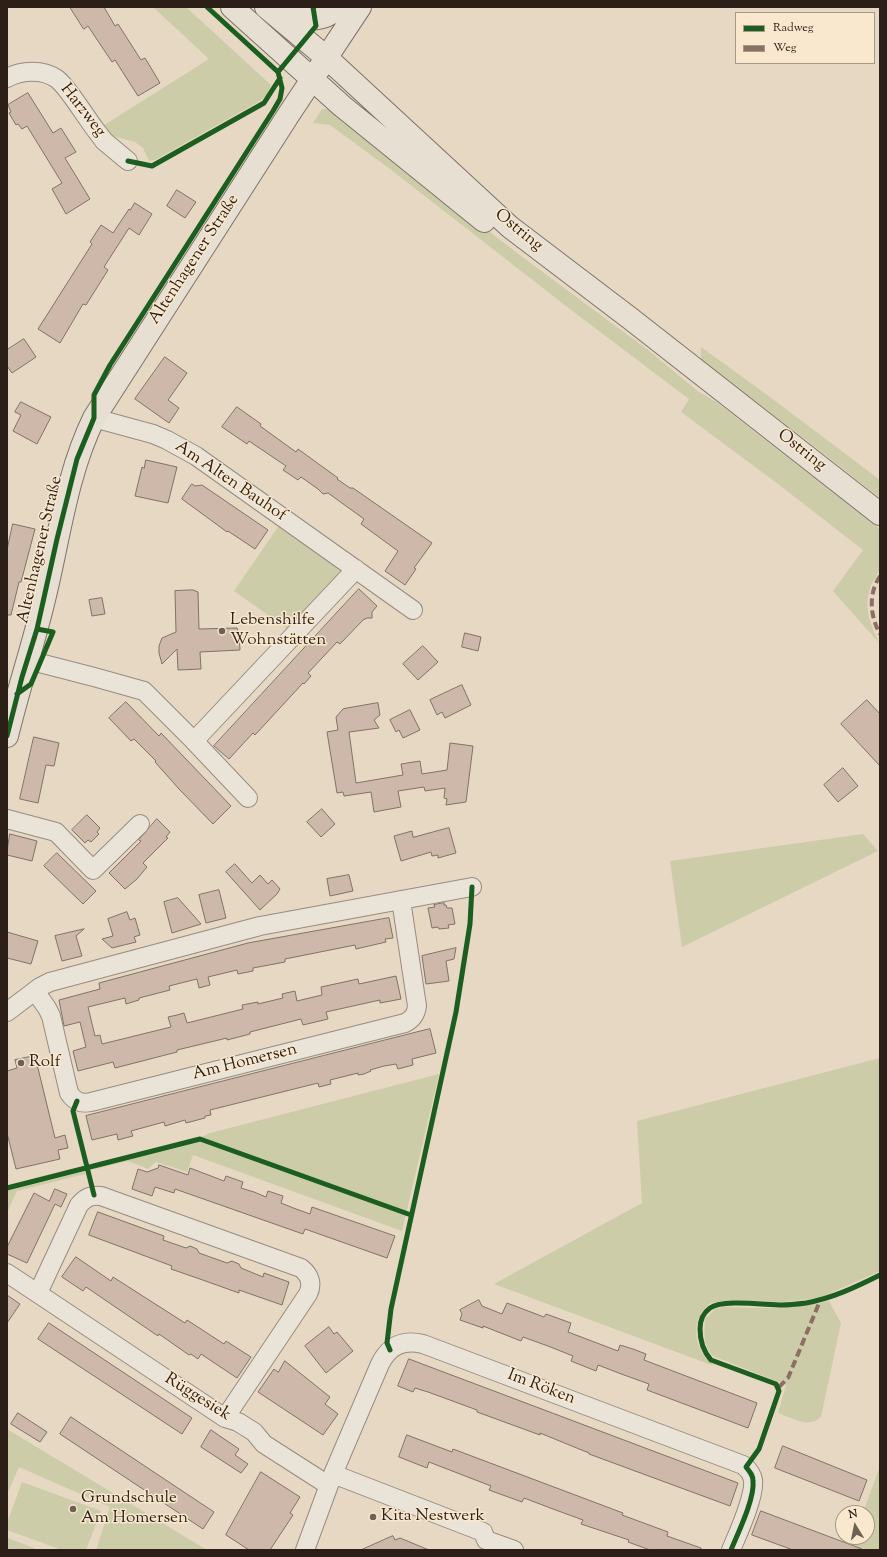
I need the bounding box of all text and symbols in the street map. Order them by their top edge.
legend [735,12,875,64]
text: Radweg [773,19,814,37]
text: Weg [773,39,797,57]
street label: Harzweg [55,80,109,142]
street label: Altenhagener Straße [145,191,245,329]
street label: Ostring [490,205,546,257]
street label: Ostring [773,426,829,476]
street label: Am Alten Bauhof [170,437,290,527]
street label: Altenhagener Straße [14,474,68,626]
place label: Lebenshilfe Wohnstätten [230,611,326,651]
marker: Lebenshilfe Wohnstätten [217,626,227,636]
street label: Am Homersen [191,1040,299,1086]
place label: Rolf [29,1053,61,1073]
marker: Rolf [16,1058,26,1068]
street label: Im Röken [504,1366,578,1410]
street label: Rüggesiek [160,1370,234,1426]
place label: Grundschule Am Homersen [81,1489,188,1529]
marker: Grundschule Am Homersen [68,1504,78,1514]
north arrow [835,1505,875,1545]
text: N [847,1506,859,1523]
place label: Kita Nestwerk [381,1507,485,1527]
marker: Kita Nestwerk [368,1512,378,1522]

